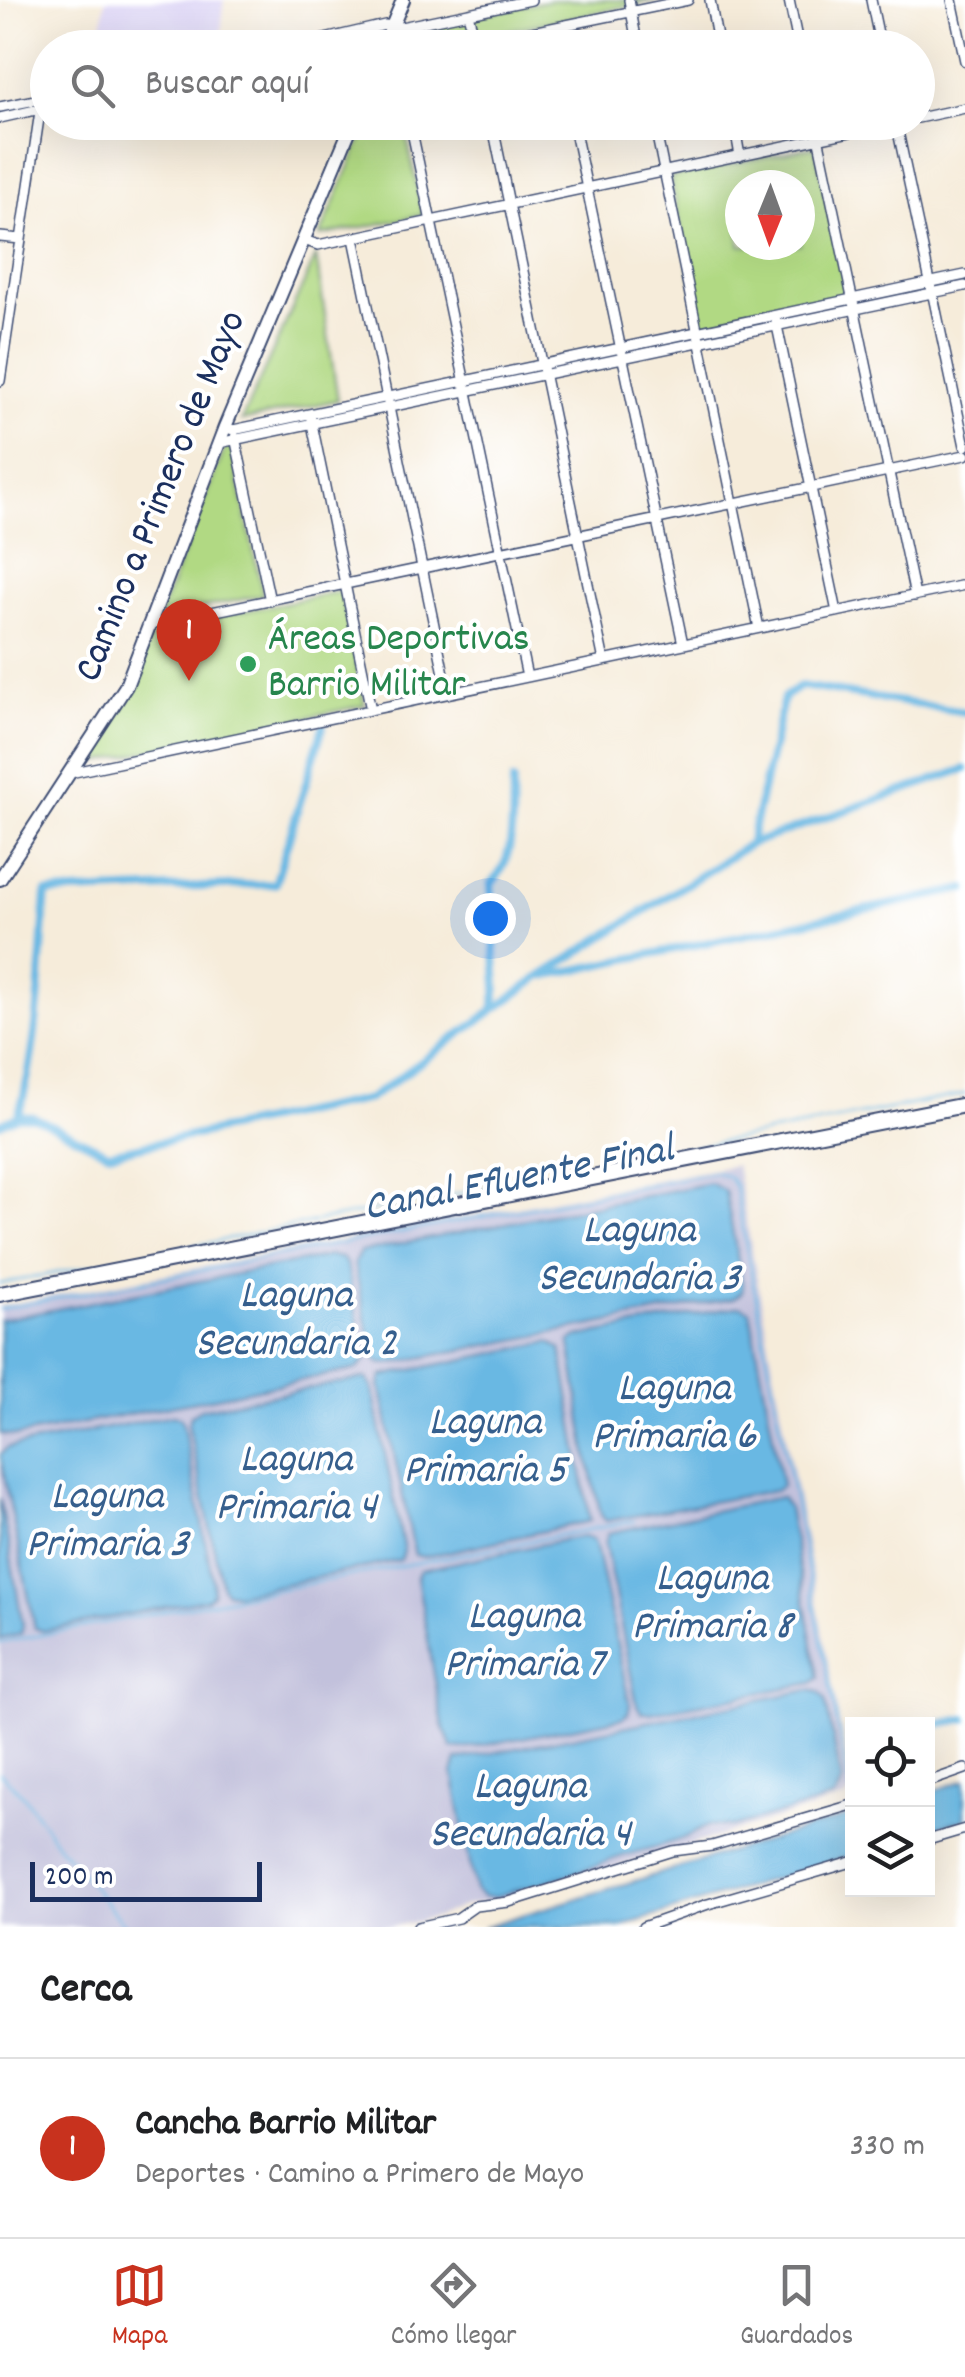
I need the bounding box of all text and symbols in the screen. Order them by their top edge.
search box [30,30,935,140]
icon: search [65,58,120,113]
text: Buscar aquí [145,58,309,113]
north arrow [725,170,815,260]
street label: Camino a Primero de Mayo [62,303,264,691]
pin: 1 [156,598,222,681]
place label: Áreas Deportivas Barrio Militar [268,613,530,716]
marker: Áreas Deportivas Barrio Militar [237,653,259,675]
your location [465,893,516,944]
water label: Canal Efluente Final [359,1121,682,1240]
water label: Laguna Secundaria 3 [538,1203,743,1311]
water label: Laguna Secundaria 2 [195,1268,398,1376]
water label: Laguna Primaria 6 [592,1361,757,1469]
water label: Laguna Primaria 5 [404,1395,570,1503]
water label: Laguna Primaria 4 [216,1432,379,1540]
water label: Laguna Primaria 3 [26,1469,191,1577]
water label: Laguna Primaria 8 [632,1551,796,1659]
water label: Laguna Primaria 7 [444,1589,609,1697]
map controls [845,1717,935,1897]
button: locate [845,1717,935,1807]
water label: Laguna Secundaria 4 [430,1759,633,1867]
button: layers [845,1807,935,1897]
scale bar [30,1857,262,1902]
text: 200 m [45,1859,113,1899]
text: Cerca [40,1962,131,2022]
text: Cancha Barrio Militar [135,2098,436,2153]
text: 1 [69,2125,76,2171]
text: 330 m [850,2125,925,2171]
text: Deportes · Camino a Primero de Mayo [135,2153,584,2199]
tab: Mapa [112,2258,167,2358]
tab: Cómo llegar [391,2258,517,2358]
tab: Guardados [740,2258,853,2358]

